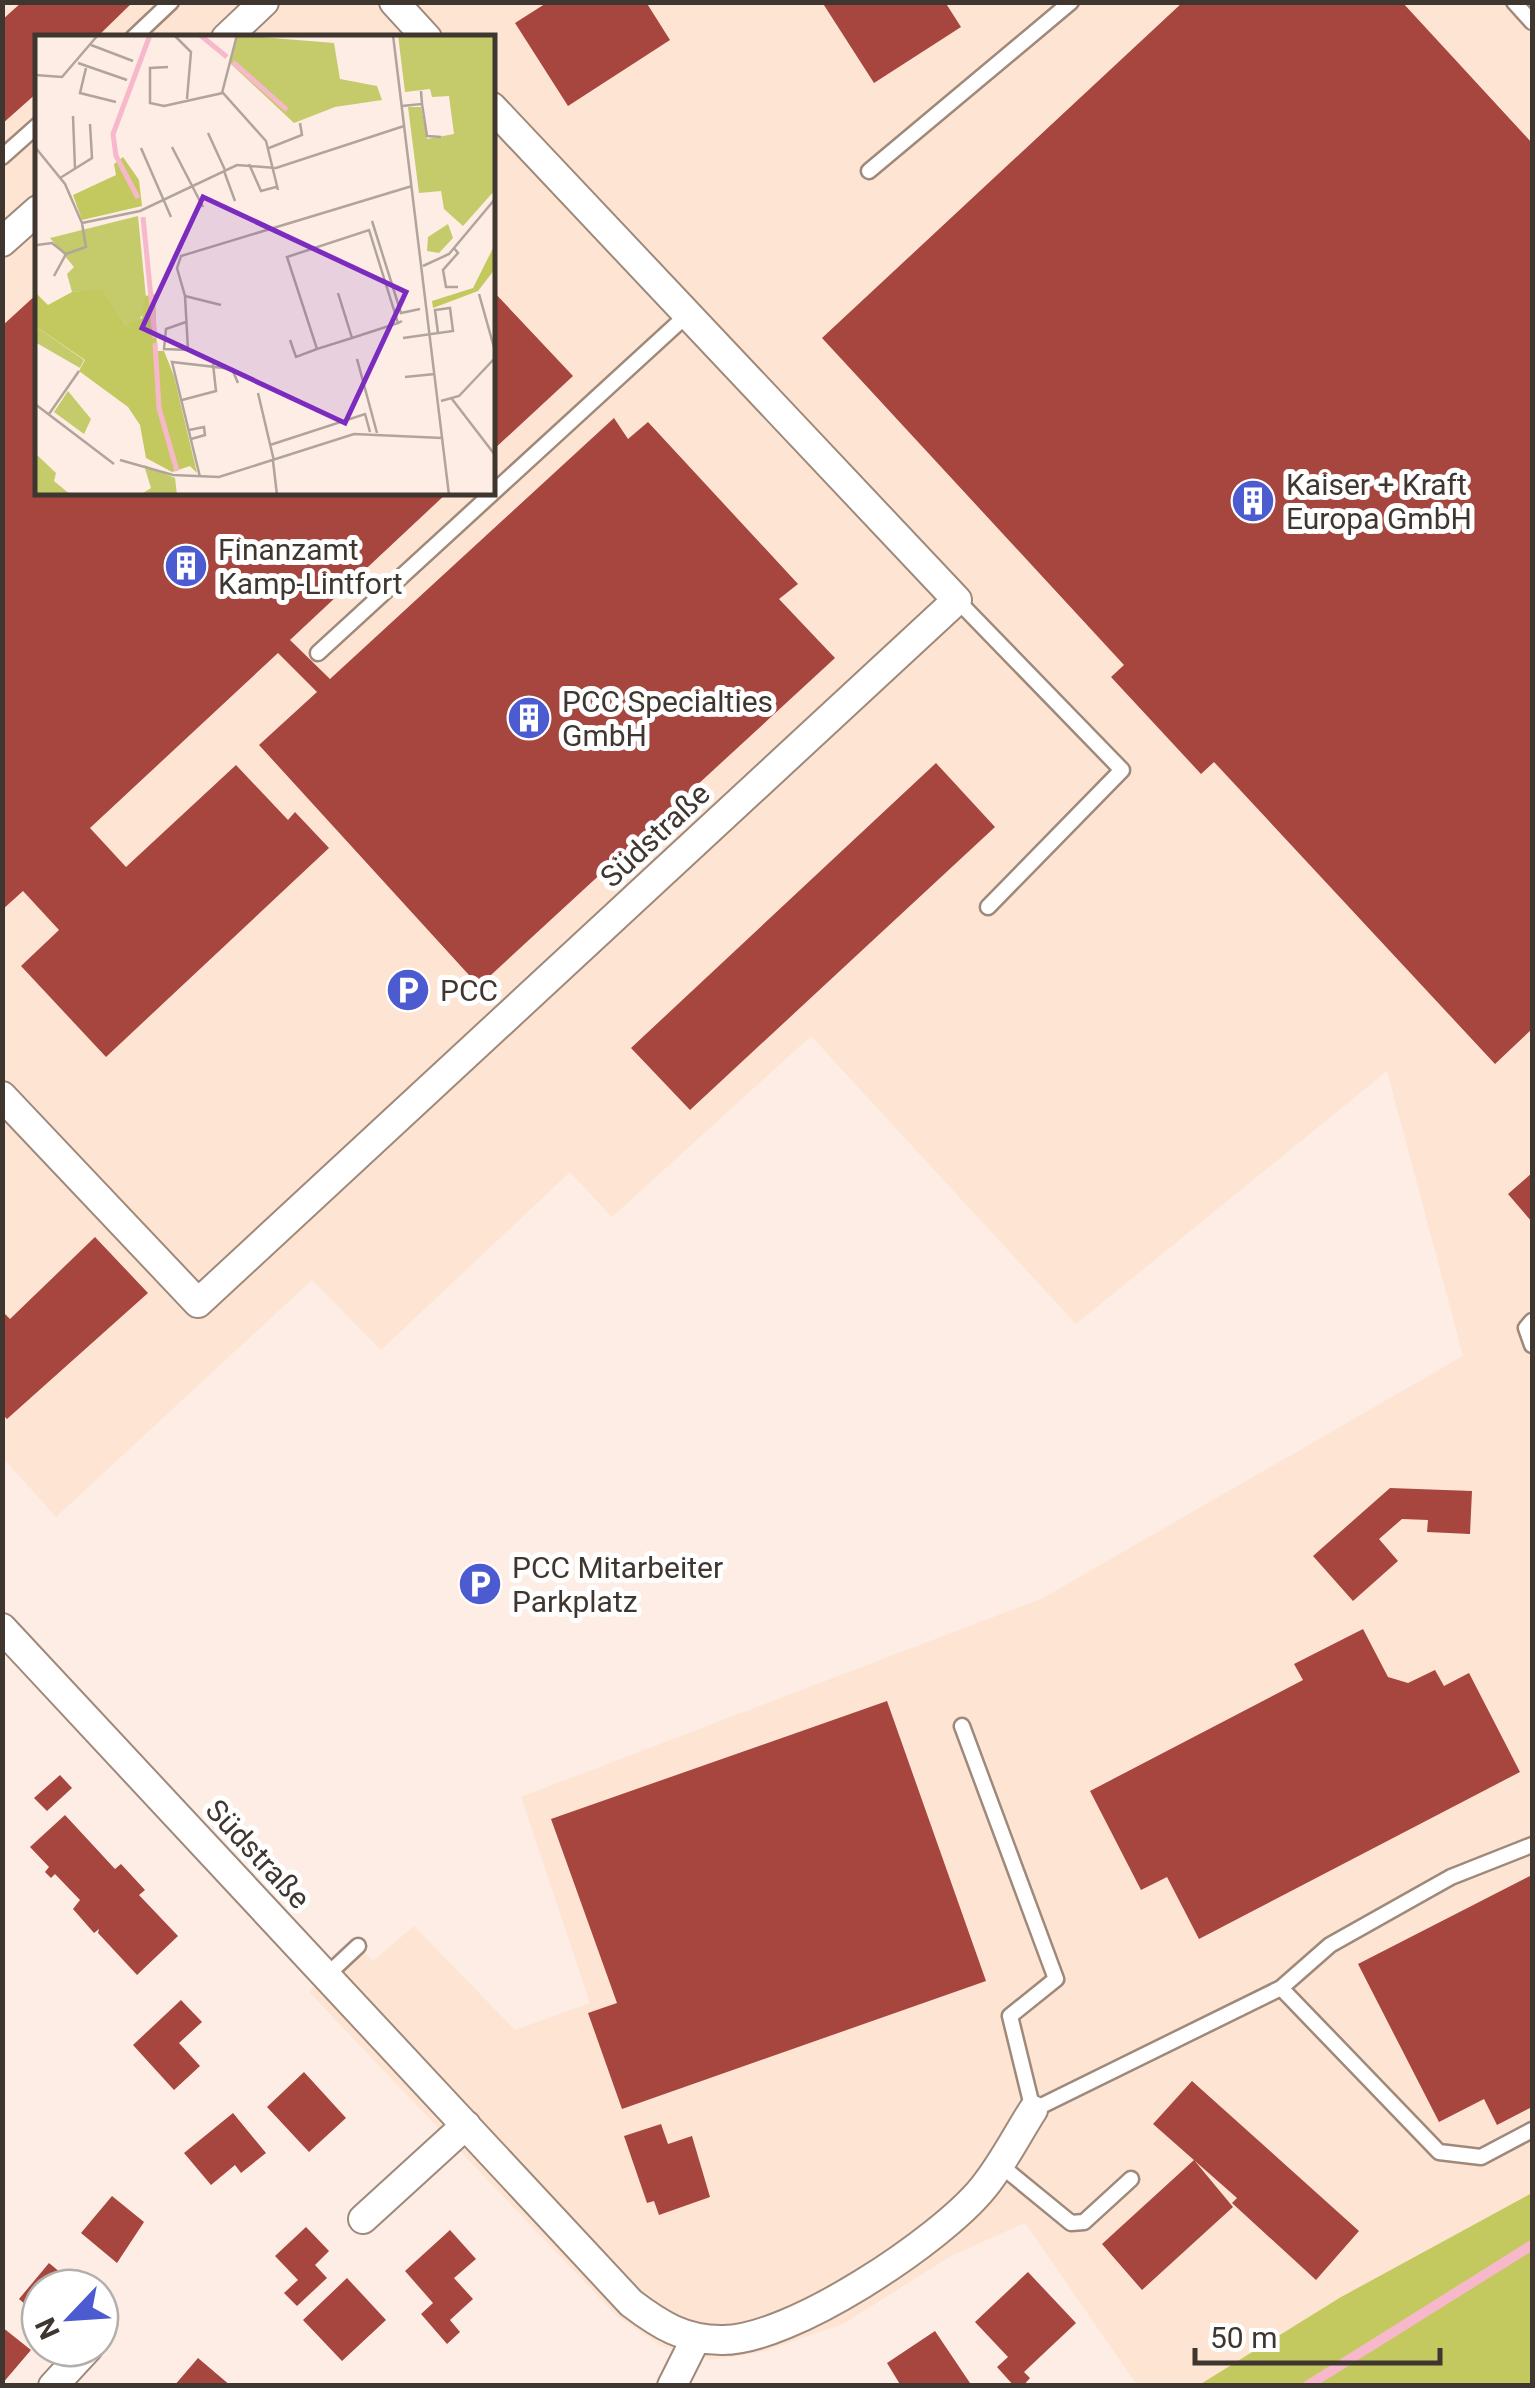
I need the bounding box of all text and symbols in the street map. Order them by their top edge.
inset map [35,35,495,495]
place label: Kaiser + Kraft Europa GmbH [1286,467,1472,536]
building icon: Kaiser + Kraft Europa GmbH [1230,478,1276,524]
place label: Finanzamt Kamp-Lintfort [218,532,403,601]
building icon: Finanzamt Kamp-Lintfort [163,543,209,589]
place label: PCC Specialties GmbH [562,684,773,753]
building icon: PCC Specialties GmbH [506,695,552,741]
street label: Südstraße [593,776,717,894]
parking icon: PCC [385,967,431,1013]
place label: PCC [440,973,498,1008]
place label: PCC Mitarbeiter Parkplatz [512,1550,723,1619]
parking icon: PCC Mitarbeiter Parkplatz [457,1561,503,1607]
street label: Südstraße [199,1792,317,1916]
north arrow [20,2268,120,2368]
scale bar [1195,2303,1440,2365]
text: N [29,2312,67,2344]
text: 50 m [1210,2320,1277,2355]

